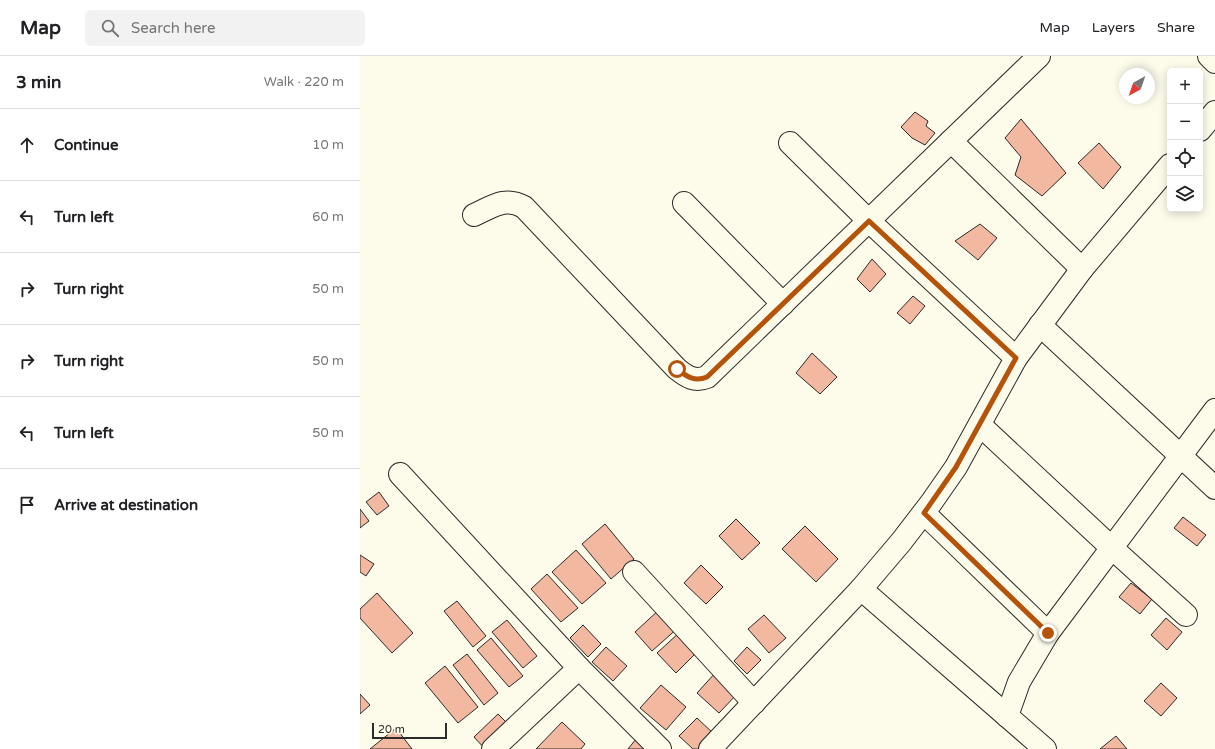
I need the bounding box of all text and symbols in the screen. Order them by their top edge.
search box [85,10,365,46]
text: Map [20,17,61,39]
icon: search [99,17,121,39]
text: Search here [131,19,215,37]
text: Map [1040,19,1070,36]
text: Layers [1092,19,1135,36]
text: Share [1157,19,1195,36]
north arrow [1119,68,1155,104]
map controls [1167,68,1203,212]
button: + [1167,68,1203,104]
text: 3 min [16,72,61,93]
text: Walk · 220 m [264,74,344,90]
button: − [1167,104,1203,140]
icon: ahead [16,134,38,156]
text: Continue [54,136,118,154]
text: 10 m [312,137,344,153]
button: locate [1167,140,1203,176]
button: layers [1167,176,1203,212]
icon: left [16,206,38,228]
text: Turn left [54,208,114,226]
text: 60 m [312,209,344,225]
icon: right [16,278,38,300]
text: Turn right [54,280,124,298]
text: 50 m [312,281,344,297]
icon: right [16,350,38,372]
text: Turn right [54,352,124,370]
text: 50 m [312,353,344,369]
route start [668,360,686,378]
icon: left [16,422,38,444]
text: Turn left [54,424,114,442]
text: 50 m [312,425,344,441]
icon: arrive [16,494,38,516]
text: Arrive at destination [54,496,198,514]
route end [1039,624,1057,642]
scale bar [372,721,447,740]
text: 20 m [378,723,405,736]

